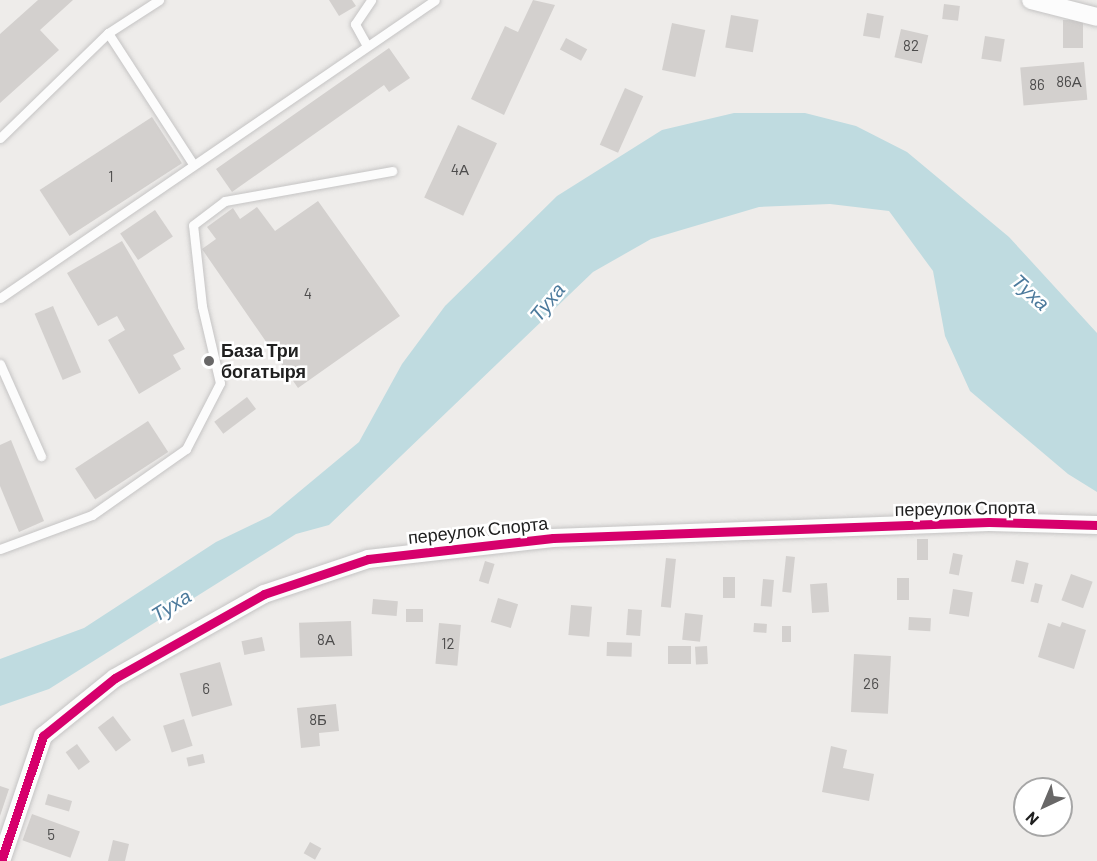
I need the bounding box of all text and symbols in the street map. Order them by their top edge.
house number: 82 [903,37,919,55]
house number: 86А [1056,73,1082,91]
house number: 86 [1029,76,1045,94]
house number: 4А [451,161,469,179]
house number: 1 [108,168,114,186]
water label: Туха [1007,269,1055,315]
water label: Туха [524,278,570,326]
house number: 4 [304,285,312,303]
place label: База Три богатыря [221,340,306,382]
marker: База Три богатыря [202,354,216,368]
street label: переулок Спорта [894,496,1036,520]
street label: переулок Спорта [407,512,549,548]
water label: Туха [147,584,195,626]
house number: 8А [317,631,335,649]
house number: 12 [441,635,455,653]
house number: 26 [863,675,879,693]
house number: 6 [202,680,210,698]
house number: 8Б [309,711,327,729]
north arrow [1013,777,1073,837]
text: N [1021,808,1042,829]
house number: 5 [47,826,55,844]

